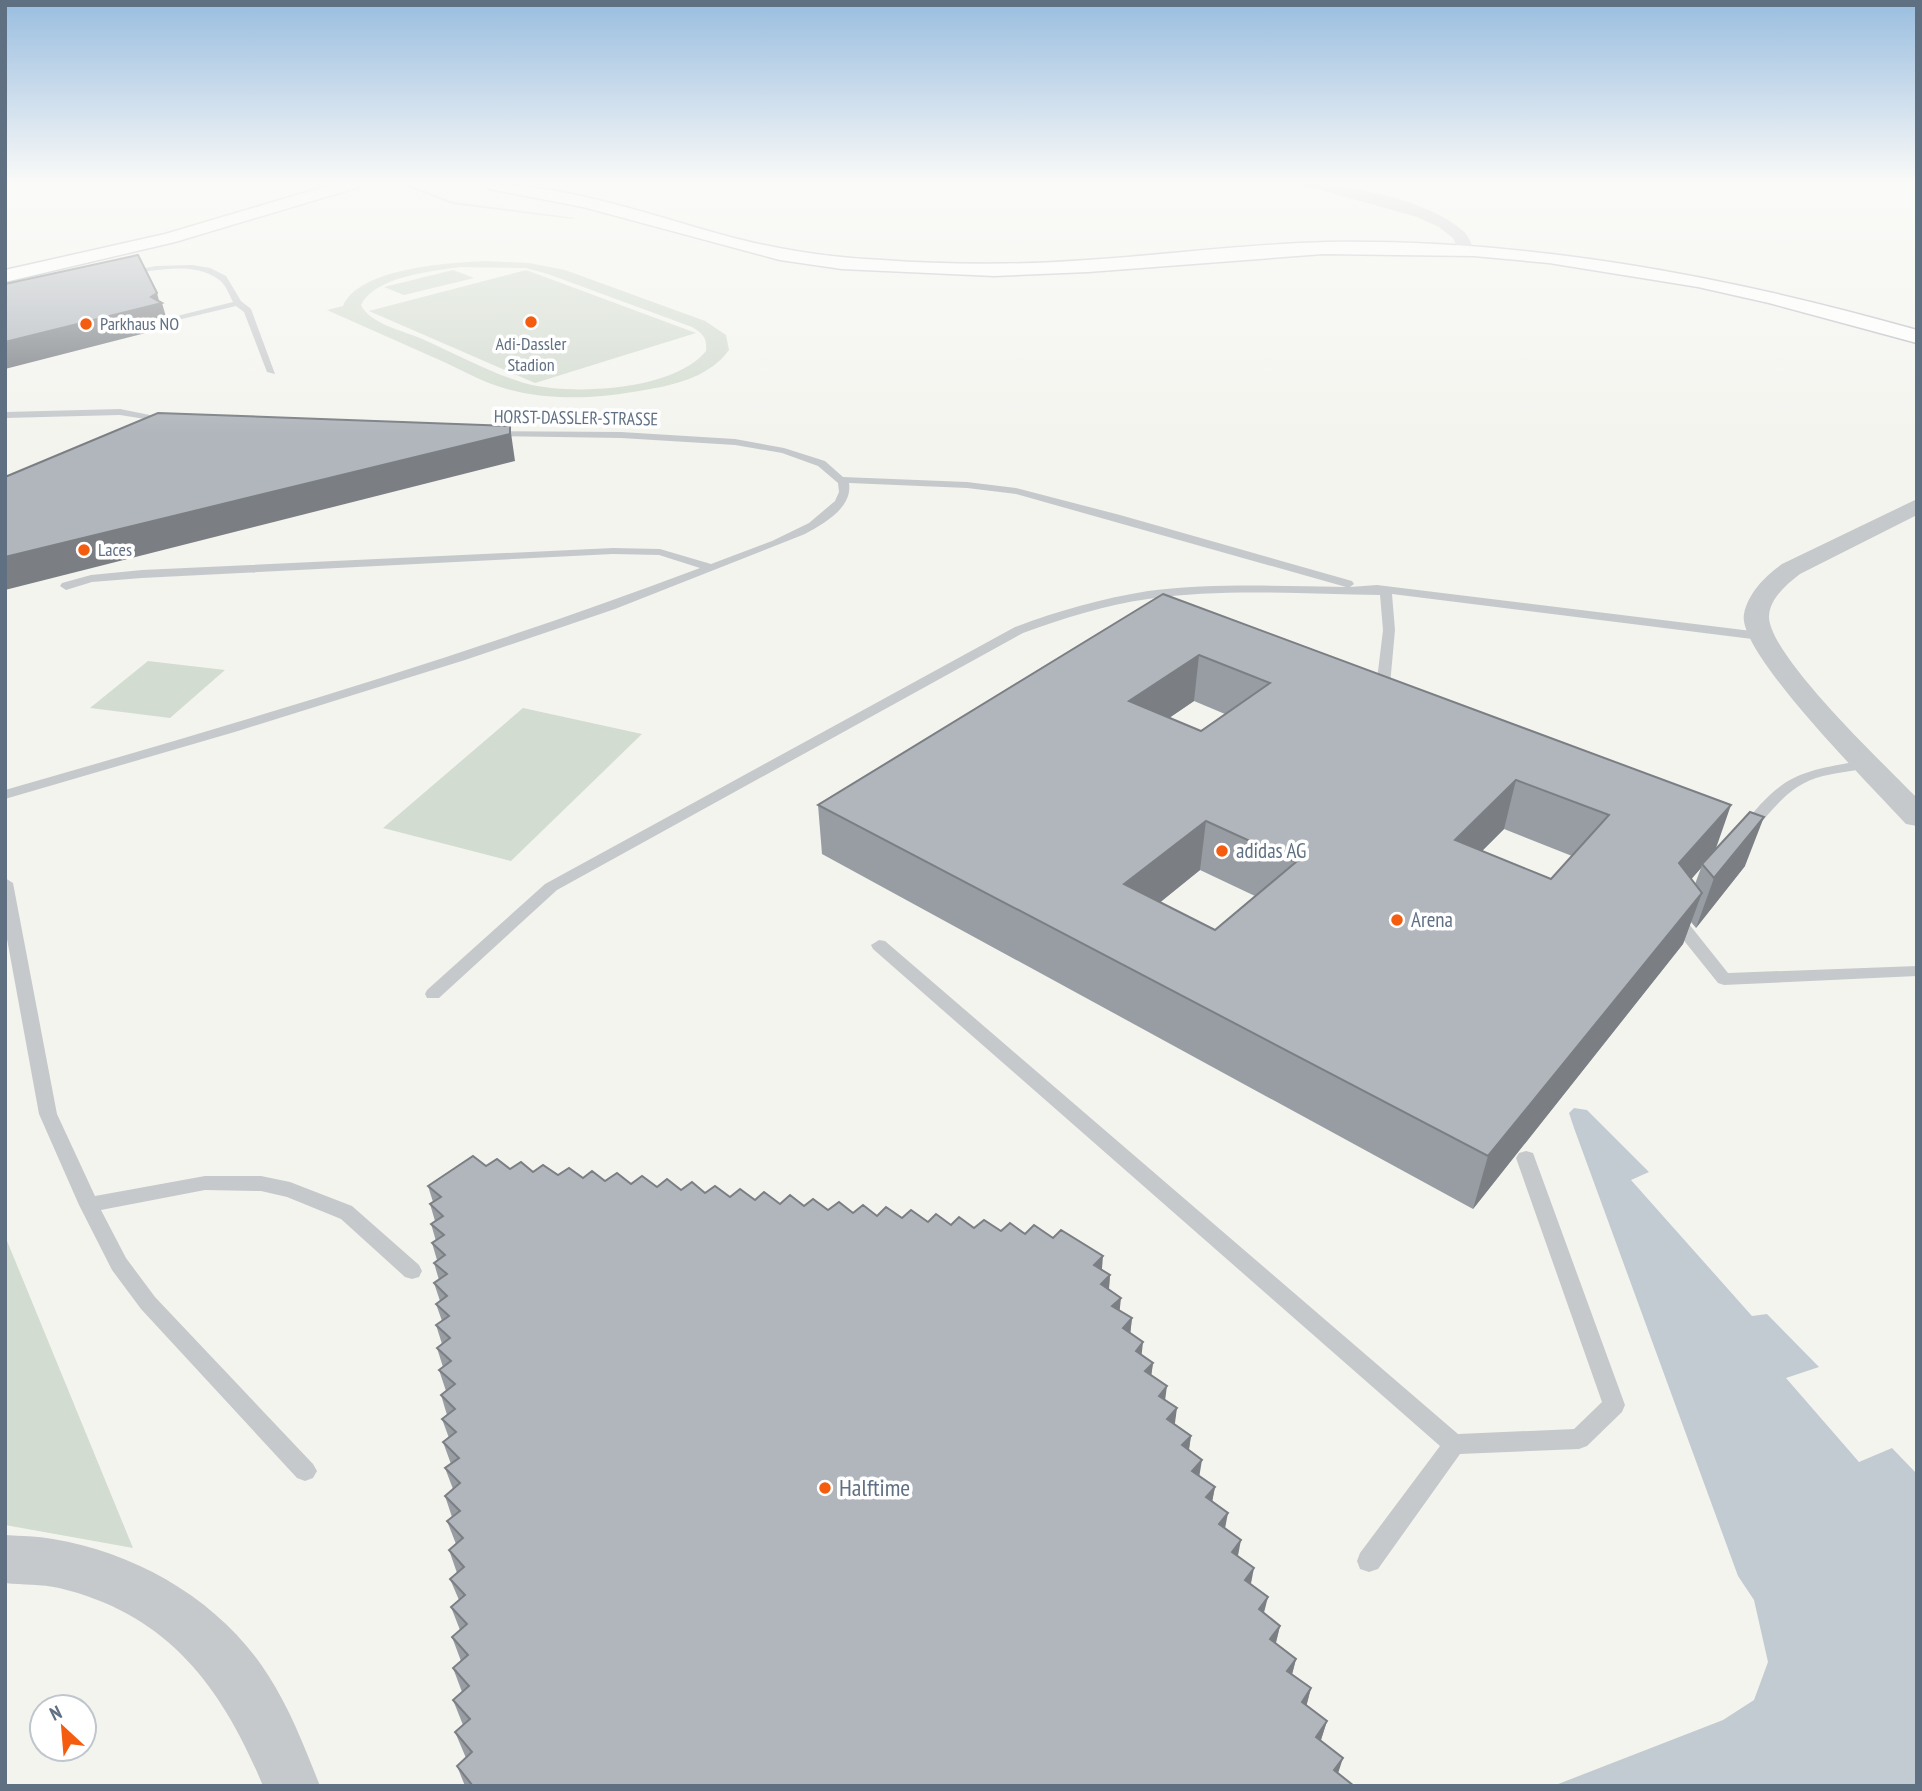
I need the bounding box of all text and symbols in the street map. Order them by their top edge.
place label: Parkhaus NO [100,312,179,335]
marker: Adi-Dassler Stadion [523,314,539,330]
marker: Parkhaus NO [78,316,94,332]
place label: Adi-Dassler Stadion [496,332,566,376]
street label: HORST-DASSLER-STRASSE [494,405,658,430]
place label: Laces [98,538,132,561]
marker: Laces [76,542,92,558]
place label: adidas AG [1236,837,1306,864]
marker: adidas AG [1214,843,1230,859]
place label: Arena [1411,906,1453,933]
marker: Arena [1389,912,1405,928]
place label: Halftime [839,1472,910,1503]
marker: Halftime [817,1480,833,1496]
north arrow [28,1693,98,1763]
text: N [46,1700,65,1726]

